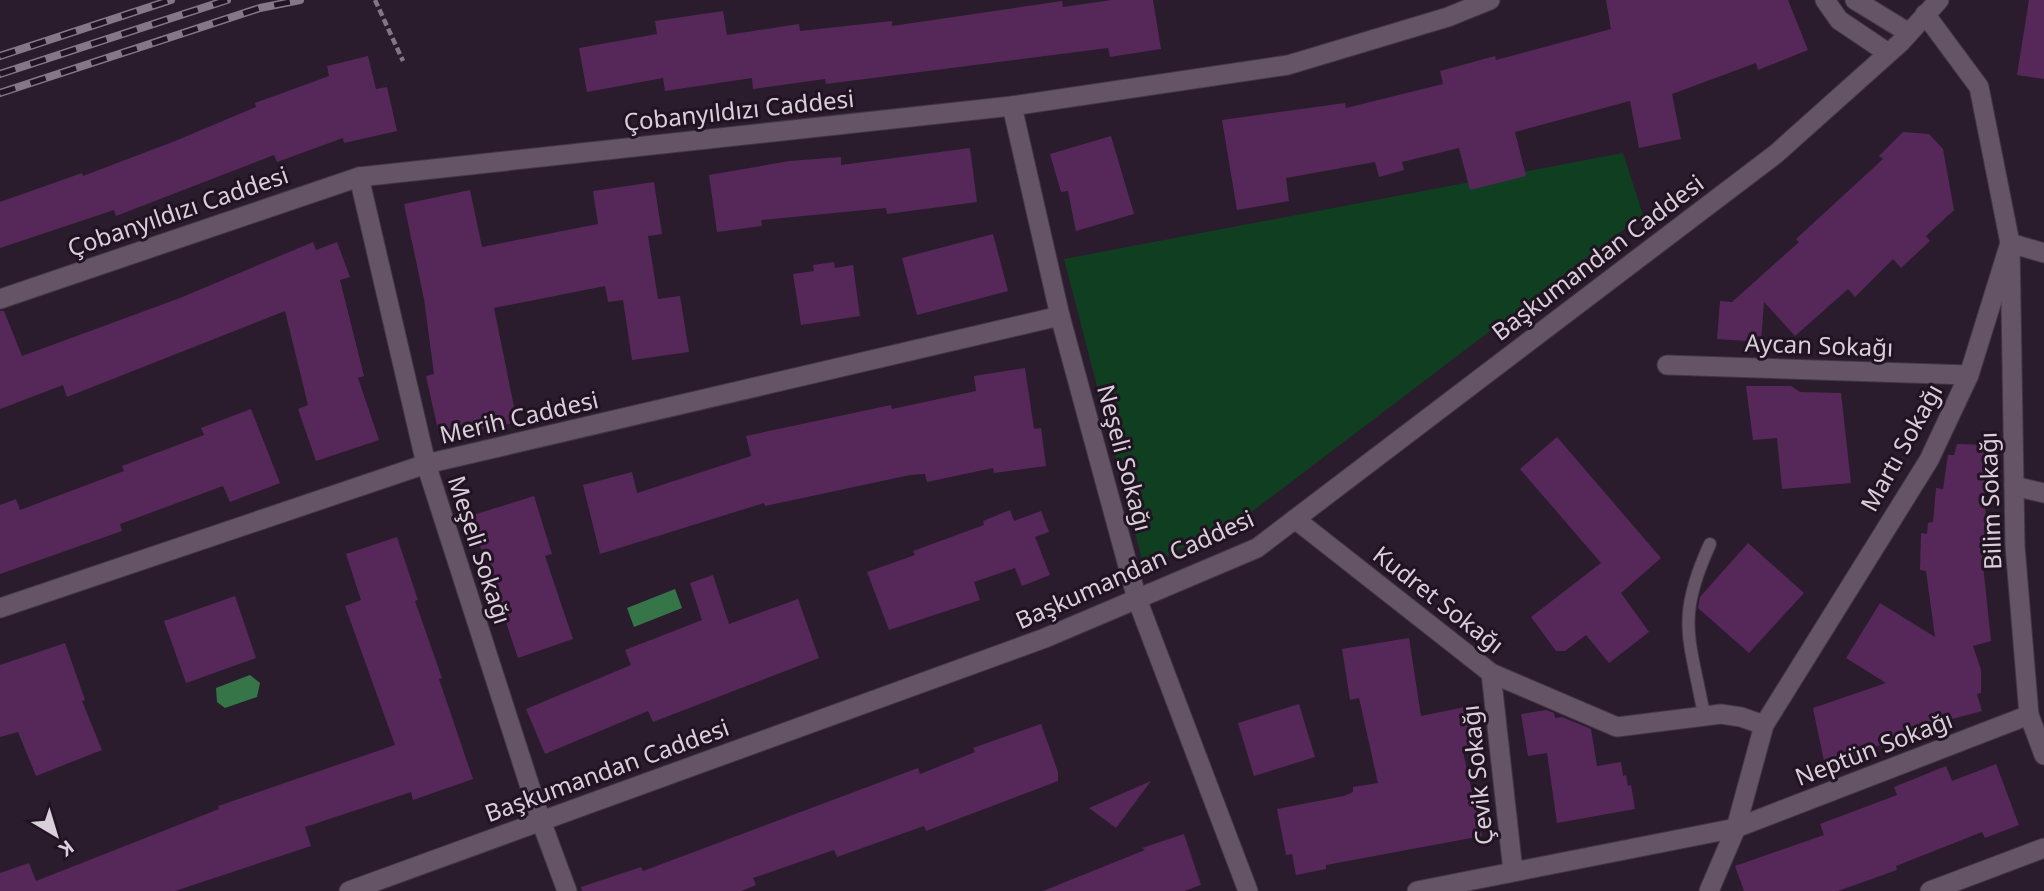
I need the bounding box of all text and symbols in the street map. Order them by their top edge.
street label: Çobanyıldızı Caddesi [622,81,856,138]
street label: Çobanyıldızı Caddesi [63,157,292,264]
street label: Başkumandan Caddesi [1484,166,1710,348]
street label: Aycan Sokağı [1744,325,1894,364]
street label: Martı Sokağı [1852,378,1949,517]
street label: Neşeli Sokağı [1090,381,1161,535]
street label: Merih Caddesi [436,382,601,451]
street label: Bilim Sokağı [1971,432,2008,570]
street label: Meşeli Sokağı [441,471,520,628]
street label: Başkumandan Caddesi [1010,501,1259,636]
street label: Kudret Sokağı [1367,537,1511,660]
street label: Neptün Sokağı [1790,702,1957,793]
street label: Çevik Sokağı [1453,704,1500,847]
street label: Başkumandan Caddesi [480,710,733,829]
north arrow [21,800,91,870]
text: K [53,834,79,863]

